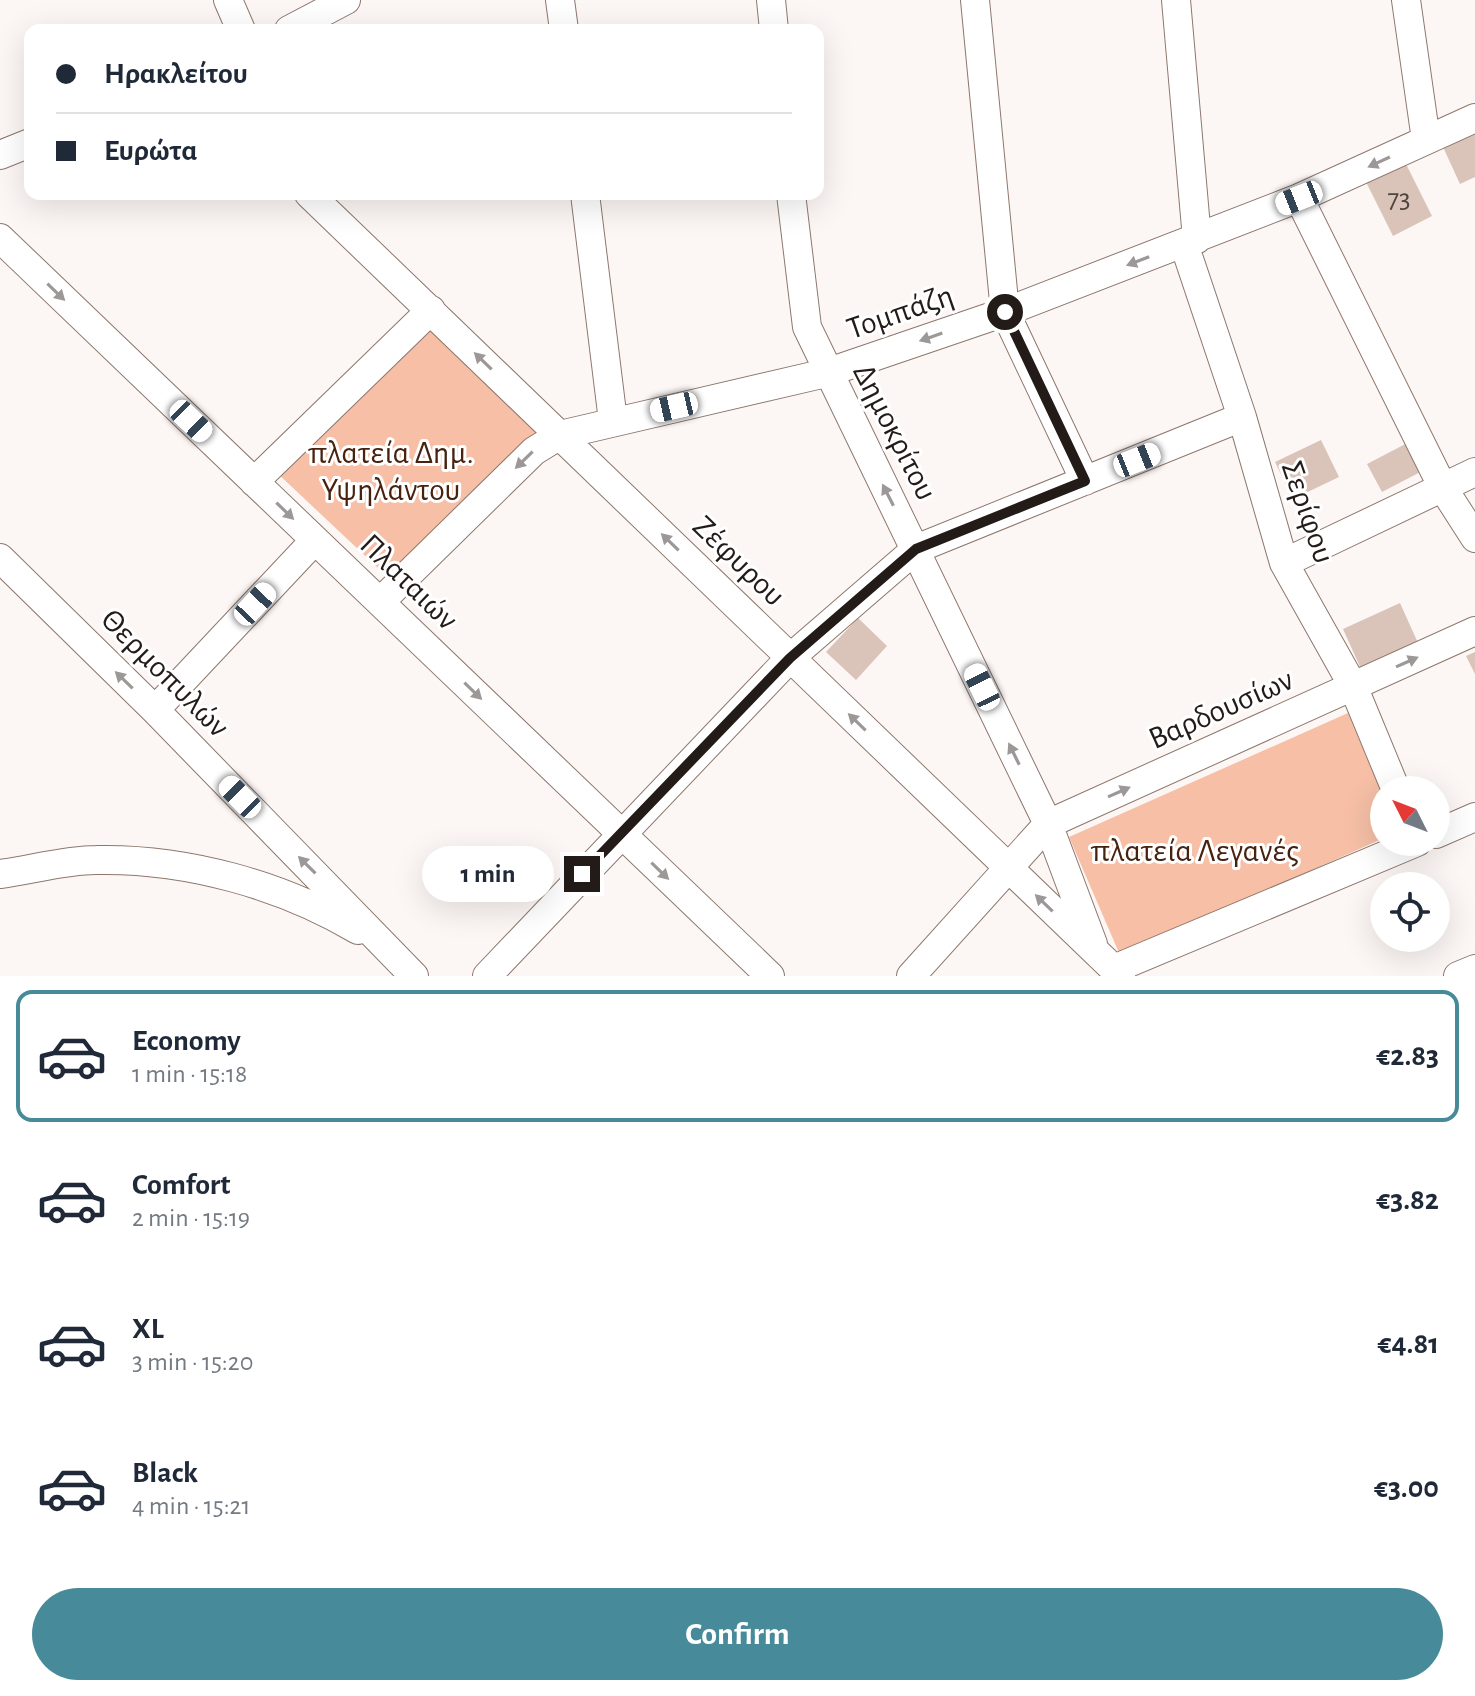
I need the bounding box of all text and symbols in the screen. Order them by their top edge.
text: Ηρακλείτου [104,59,248,89]
text: Ευρώτα [104,136,198,166]
one-way arrow [1367,155,1390,169]
car [1272,178,1326,218]
house number: 73 [1387,185,1411,213]
one-way arrow [1126,255,1150,268]
street label: Τομπάζη [843,279,957,345]
one-way arrow [46,283,65,301]
route start [987,294,1023,330]
one-way arrow [919,332,943,344]
one-way arrow [474,352,493,370]
street label: Δημοκρίτου [847,359,943,505]
car [648,390,700,424]
car [165,396,217,446]
park label: πλατεία Δημ. Υψηλάντου [307,437,474,506]
car [1110,440,1164,480]
one-way arrow [515,451,534,469]
street label: Σερίφου [1276,457,1340,567]
one-way arrow [882,484,895,507]
one-way arrow [275,501,294,520]
street label: Ζέφυρου [687,510,791,612]
street label: Πλαταιών [354,528,464,636]
one-way arrow [661,533,680,551]
car [230,578,280,630]
street label: Θερμοπυλών [95,603,235,743]
one-way arrow [1395,655,1419,669]
car [961,660,1003,714]
street label: Βαρδουσίων [1144,663,1298,755]
one-way arrow [115,671,134,690]
one-way arrow [463,681,482,699]
one-way arrow [848,714,867,732]
one-way arrow [1008,742,1021,765]
car [215,772,265,822]
north arrow [1370,776,1450,856]
map controls [1370,776,1450,952]
one-way arrow [1108,785,1131,799]
park label: πλατεία Λεγανές [1090,835,1299,867]
callout: 1 min [422,846,554,902]
one-way arrow [299,856,317,875]
route end [564,856,600,892]
text: 1 min [461,861,515,887]
one-way arrow [650,861,669,879]
button: locate [1370,872,1450,952]
one-way arrow [1035,894,1054,912]
icon: car [36,1020,108,1092]
text: Economy [132,1026,241,1056]
text: €2.83 [1376,1041,1439,1071]
text: 1 min · 15:18 [132,1061,247,1087]
icon: car [36,1164,108,1236]
text: Comfort [132,1170,231,1200]
text: €3.82 [1376,1185,1439,1215]
text: 2 min · 15:19 [132,1205,250,1231]
icon: car [36,1308,108,1380]
text: XL [132,1314,164,1344]
text: €4.81 [1377,1329,1439,1359]
text: 3 min · 15:20 [132,1349,253,1375]
icon: car [36,1452,108,1524]
text: Black [132,1458,198,1488]
text: €3.00 [1374,1473,1439,1503]
text: 4 min · 15:21 [132,1493,250,1519]
button: Confirm [32,1588,1443,1680]

